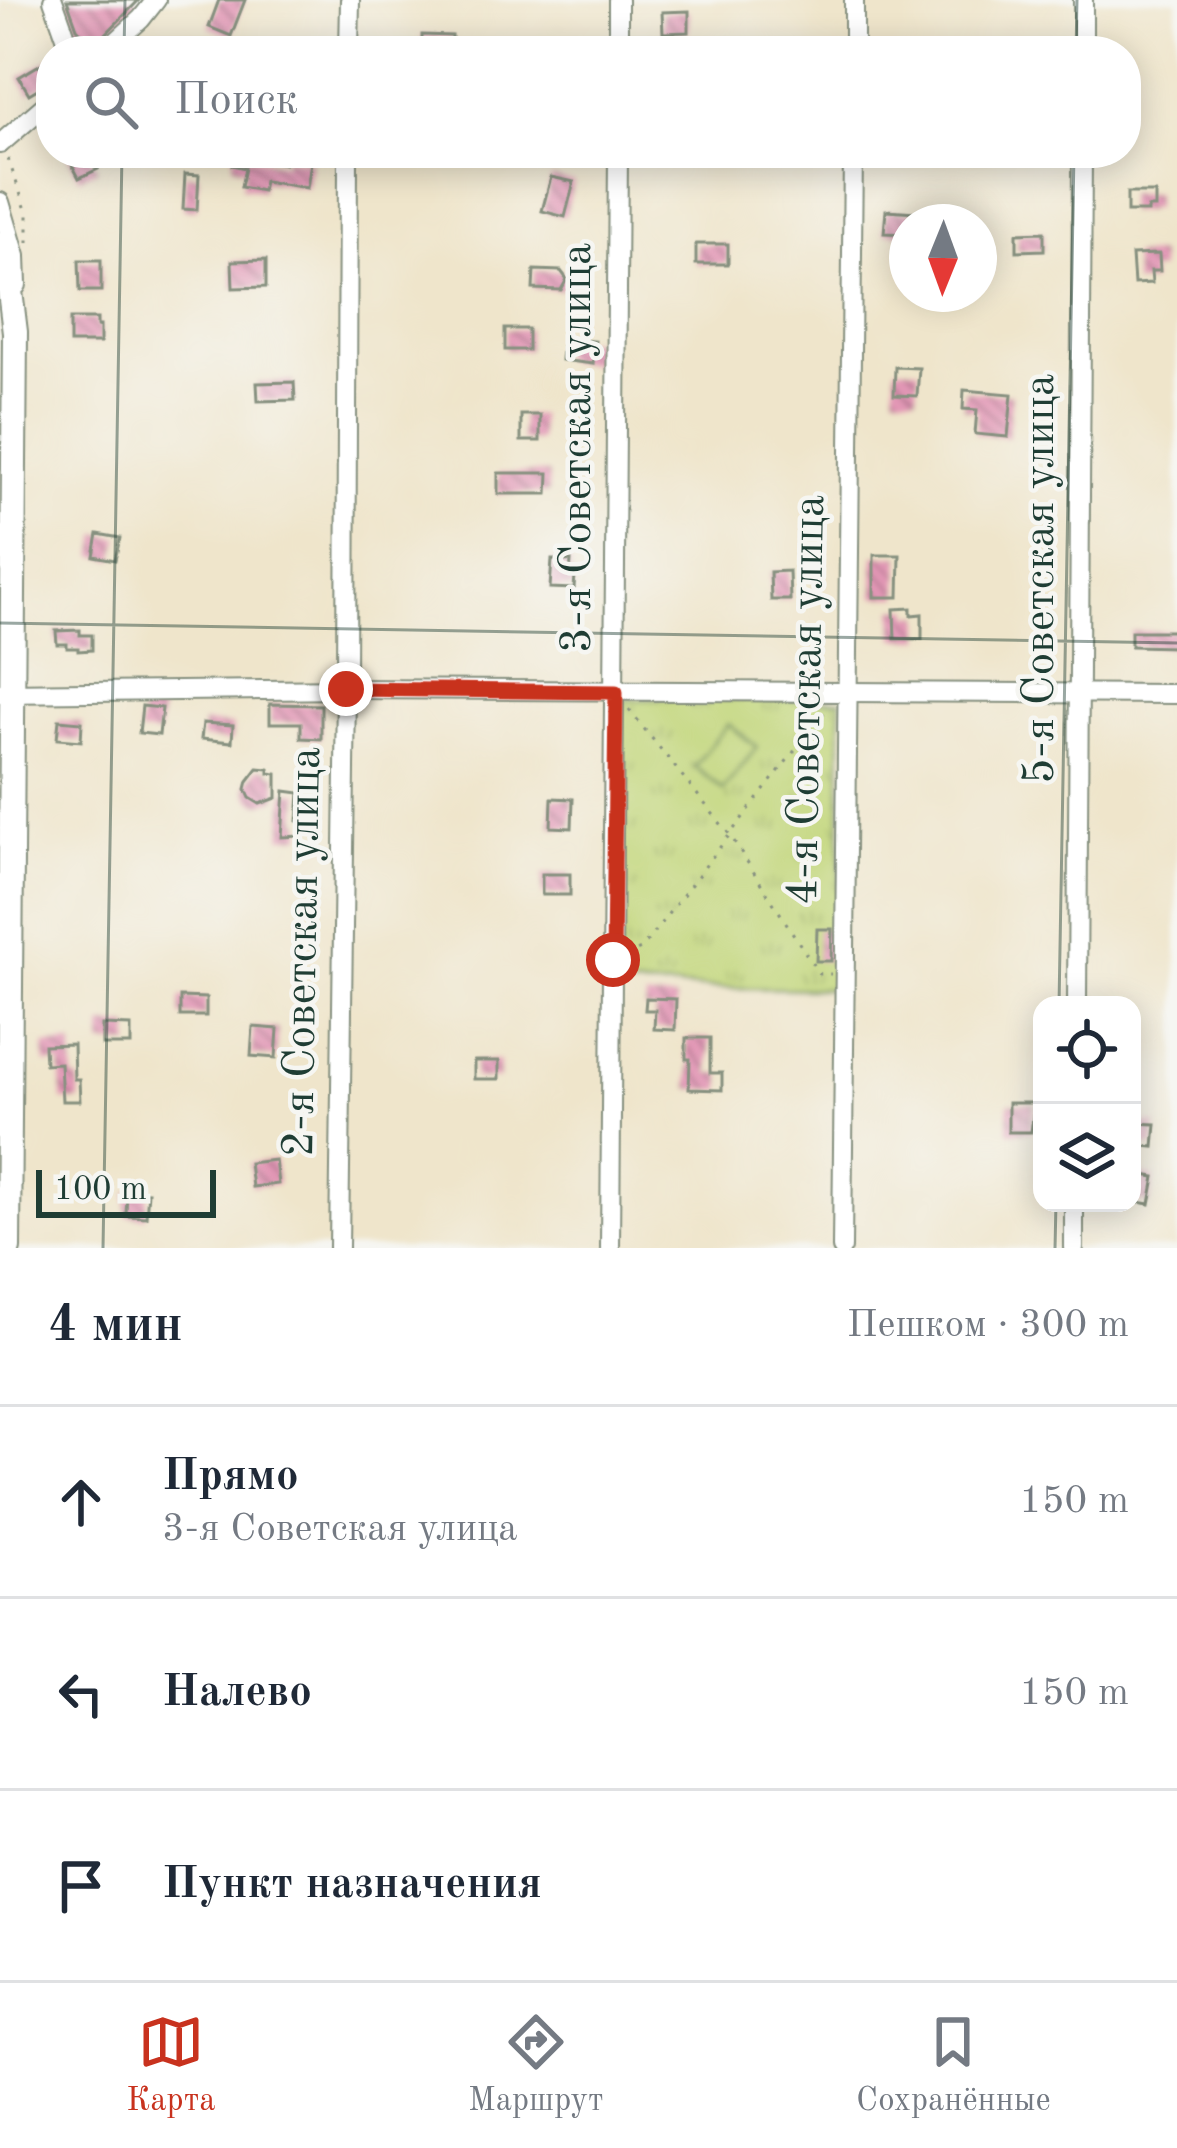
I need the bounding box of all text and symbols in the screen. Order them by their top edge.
search box [36,36,1141,168]
icon: search [78,69,144,135]
text: Поиск [174,79,298,124]
north arrow [889,204,997,312]
street label: 3-я Советская улица [556,243,601,653]
street label: 5-я Советская улица [1019,374,1064,784]
street label: 4-я Советская улица [782,494,834,906]
route end [319,662,373,716]
street label: 2-я Советская улица [278,746,330,1158]
route start [586,933,640,987]
map controls [1033,996,1141,1212]
button: locate [1033,996,1141,1104]
button: layers [1033,1104,1141,1212]
scale bar [36,1164,216,1217]
text: 100 m [54,1174,147,1207]
text: 4 мин [48,1301,183,1352]
text: Пешком · 300 m [847,1306,1129,1345]
text: Прямо [162,1455,299,1500]
icon: ahead [48,1469,114,1535]
text: 150 m [1019,1482,1129,1521]
text: 3-я Советская улица [162,1510,518,1549]
icon: left [48,1661,114,1727]
text: Налево [162,1671,312,1716]
text: 150 m [1019,1674,1129,1713]
icon: arrive [48,1853,114,1919]
text: Пункт назначения [162,1863,542,1908]
tab: Карта [126,2009,216,2122]
tab: Маршрут [468,2009,604,2122]
tab: Сохранённые [856,2009,1051,2122]

